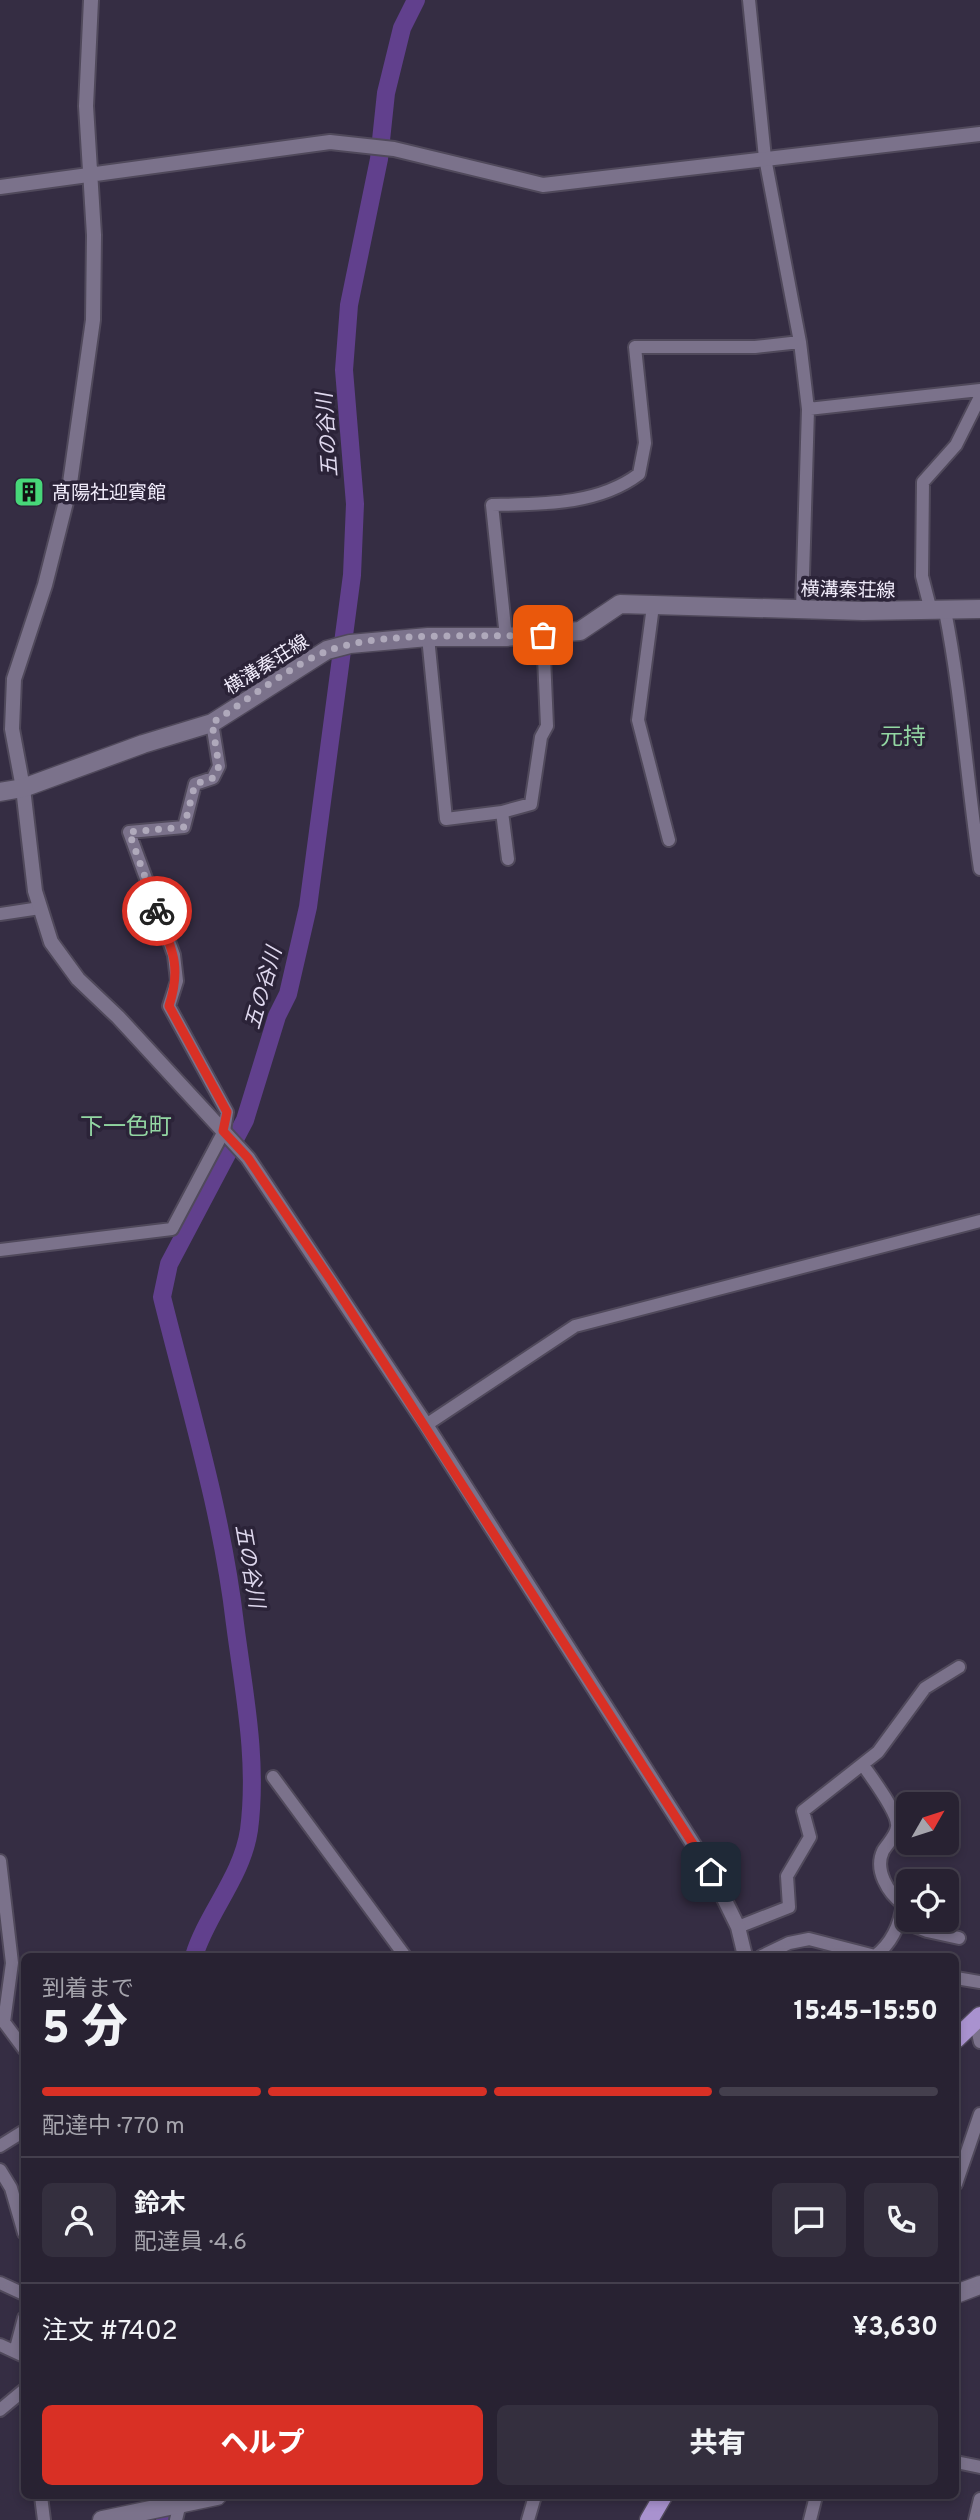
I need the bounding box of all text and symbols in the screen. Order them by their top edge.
water label: 五の谷川 [312,390,345,478]
building icon: 髙陽社迎賓館 [12,475,46,509]
place label: 髙陽社迎賓館 [52,482,166,506]
street label: 横溝秦荘線 [800,578,896,604]
pin [513,605,573,665]
icon: bag [524,616,562,654]
street label: 横溝秦荘線 [220,630,314,701]
district label: 元持 [880,724,926,753]
courier [122,876,192,946]
icon: bike [138,892,176,930]
water label: 五の谷川 [240,942,290,1033]
district label: 下一色町 [80,1114,172,1143]
water label: 五の谷川 [228,1523,269,1612]
north arrow [896,1792,959,1855]
map controls [896,1792,959,1932]
pin [681,1842,741,1902]
icon: home [692,1853,730,1891]
button: locate [896,1869,959,1932]
text: 到着まで [42,1976,134,2005]
text: 15:45–15:50 [794,1996,938,2029]
text: 5 分 [42,2001,128,2060]
text: 配達中 · 770 m [42,2113,185,2142]
button: person [42,2183,116,2257]
button: chat [772,2183,846,2257]
button: phone [864,2183,938,2257]
text: 鈴木 [134,2189,186,2222]
text: 配達員 · 4.6 [134,2229,247,2258]
text: ¥3,630 [852,2312,938,2345]
text: 注文 #7402 [42,2316,178,2349]
button: ヘルプ [42,2405,483,2485]
button: 共有 [497,2405,938,2485]

